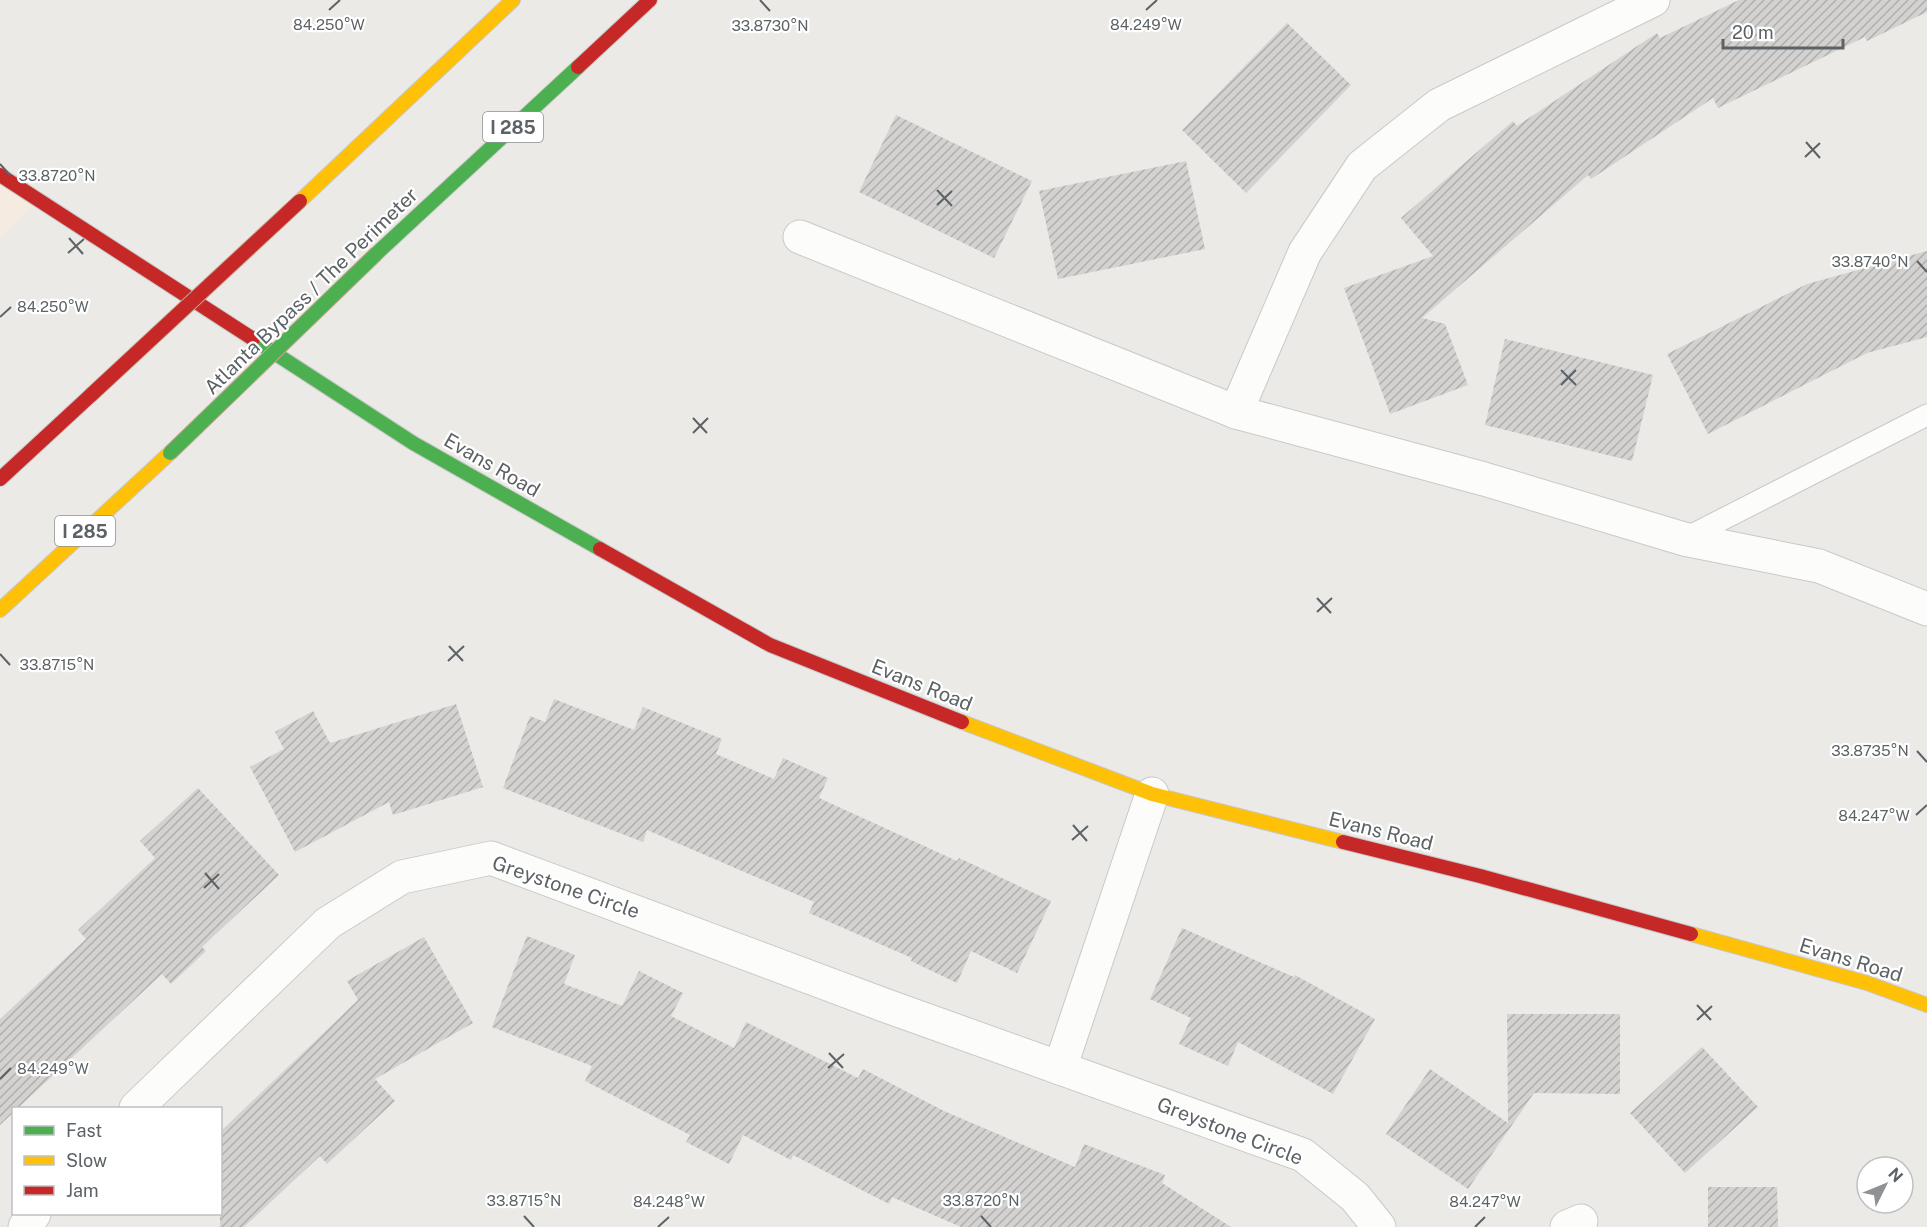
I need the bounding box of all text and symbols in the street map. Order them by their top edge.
scale bar [1723,12,1843,50]
text: 84.250°W [293,16,365,33]
text: 84.249°W [1110,16,1182,33]
text: 33.8730°N [731,17,809,34]
text: 20 m [1732,22,1774,43]
road number: I 285 [483,112,543,142]
text: 33.8720°N [18,167,96,184]
street label: Atlanta Bypass / The Perimeter [199,182,423,399]
text: 33.8740°N [1831,253,1909,270]
text: 84.250°W [17,298,89,315]
street label: Evans Road [440,428,544,502]
road number: I 285 [55,516,115,546]
street label: Evans Road [868,654,976,716]
text: 33.8715°N [20,656,94,673]
text: 33.8735°N [1831,742,1909,759]
street label: Evans Road [1326,806,1436,856]
text: 84.247°W [1838,807,1910,824]
street label: Greystone Circle [489,851,643,923]
street label: Evans Road [1796,933,1906,987]
text: 84.249°W [17,1060,89,1077]
street label: Greystone Circle [1154,1092,1306,1170]
legend [12,1107,222,1215]
text: Fast [66,1120,102,1141]
text: Slow [66,1150,107,1171]
north arrow [1855,1155,1915,1215]
text: N [1884,1164,1907,1186]
text: Jam [66,1180,99,1201]
text: 33.8715°N [487,1192,561,1209]
text: 33.8720°N [942,1192,1020,1209]
text: 84.248°W [633,1193,705,1210]
text: 84.247°W [1449,1193,1521,1210]

